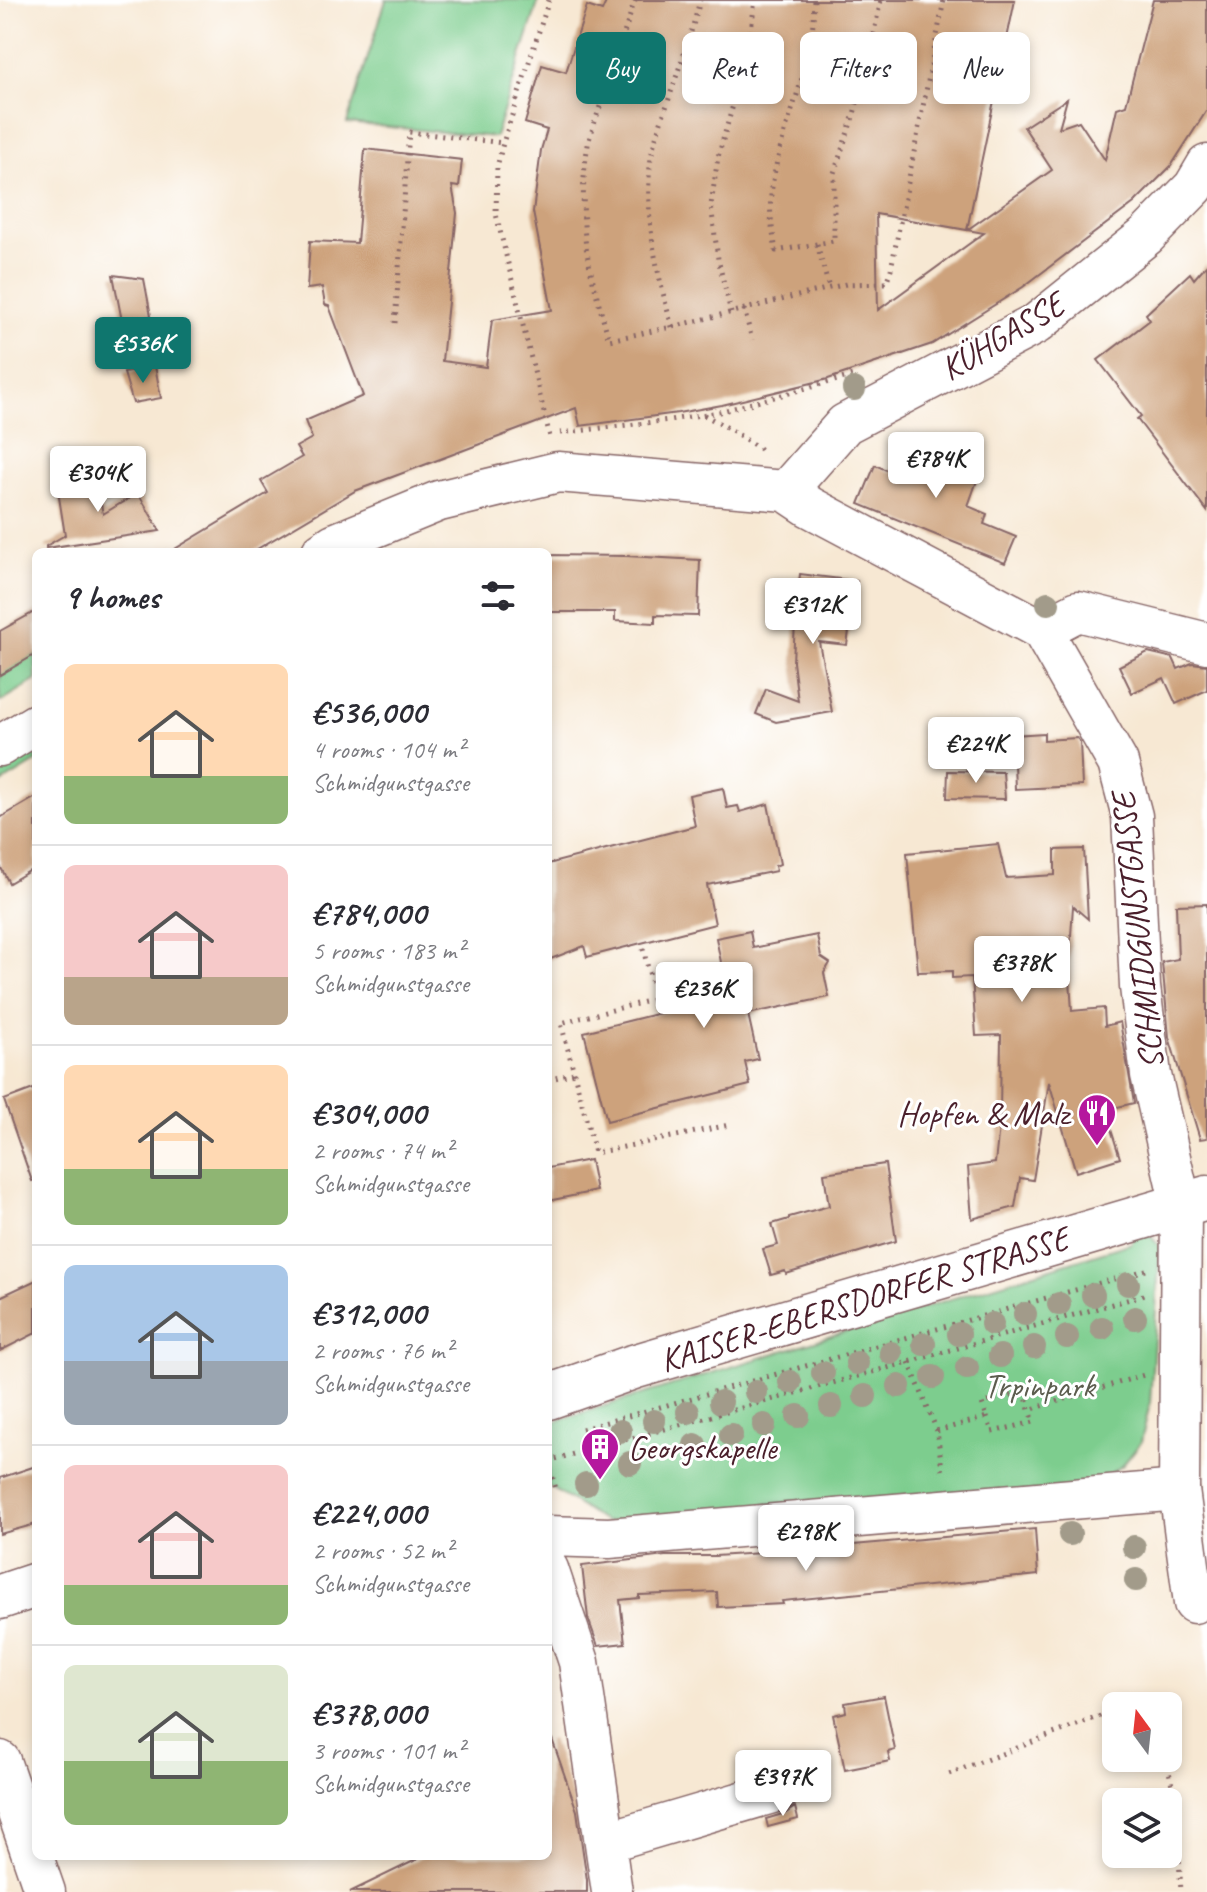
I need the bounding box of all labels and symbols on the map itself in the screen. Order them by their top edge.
street label: KÜHGASSE [932,280,1075,390]
pin: €536K [87,317,199,385]
pin: €784K [880,432,992,500]
pin: €304K [42,446,154,514]
pin: €312K [757,578,869,646]
pin: €224K [920,717,1032,785]
street label: SCHMIDGUNSTGASSE [1101,787,1173,1071]
pin: €378K [966,936,1078,1004]
pin: €236K [648,962,760,1030]
place label: Hopfen & Malz [897,1092,1072,1135]
restaurant icon: Hopfen & Malz [1076,1092,1118,1147]
street label: KAISER-EBERSDORFER STRASSE [655,1215,1078,1382]
park label: Trpinpark [984,1364,1097,1407]
building icon: Georgskapelle [579,1426,621,1481]
place label: Georgskapelle [628,1426,778,1469]
pin: €298K [750,1505,862,1573]
north arrow [1102,1692,1182,1772]
pin: €397K [727,1750,839,1818]

